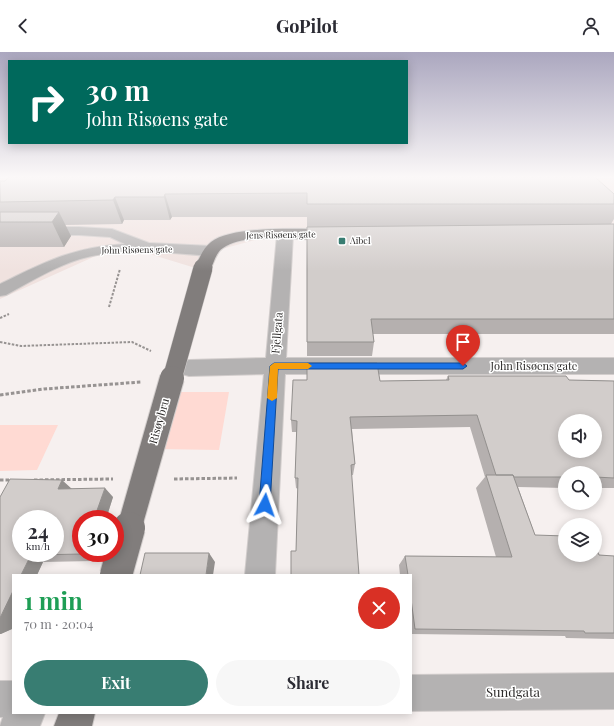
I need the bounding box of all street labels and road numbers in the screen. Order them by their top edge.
street label: Jens Risøens gate [245,227,316,241]
street label: John Risøens gate [100,242,173,256]
street label: Fjellgata [267,311,286,354]
street label: John Risøens gate [490,358,578,373]
street label: Risøy bru [145,396,172,445]
street label: Sundgata [486,683,541,700]

